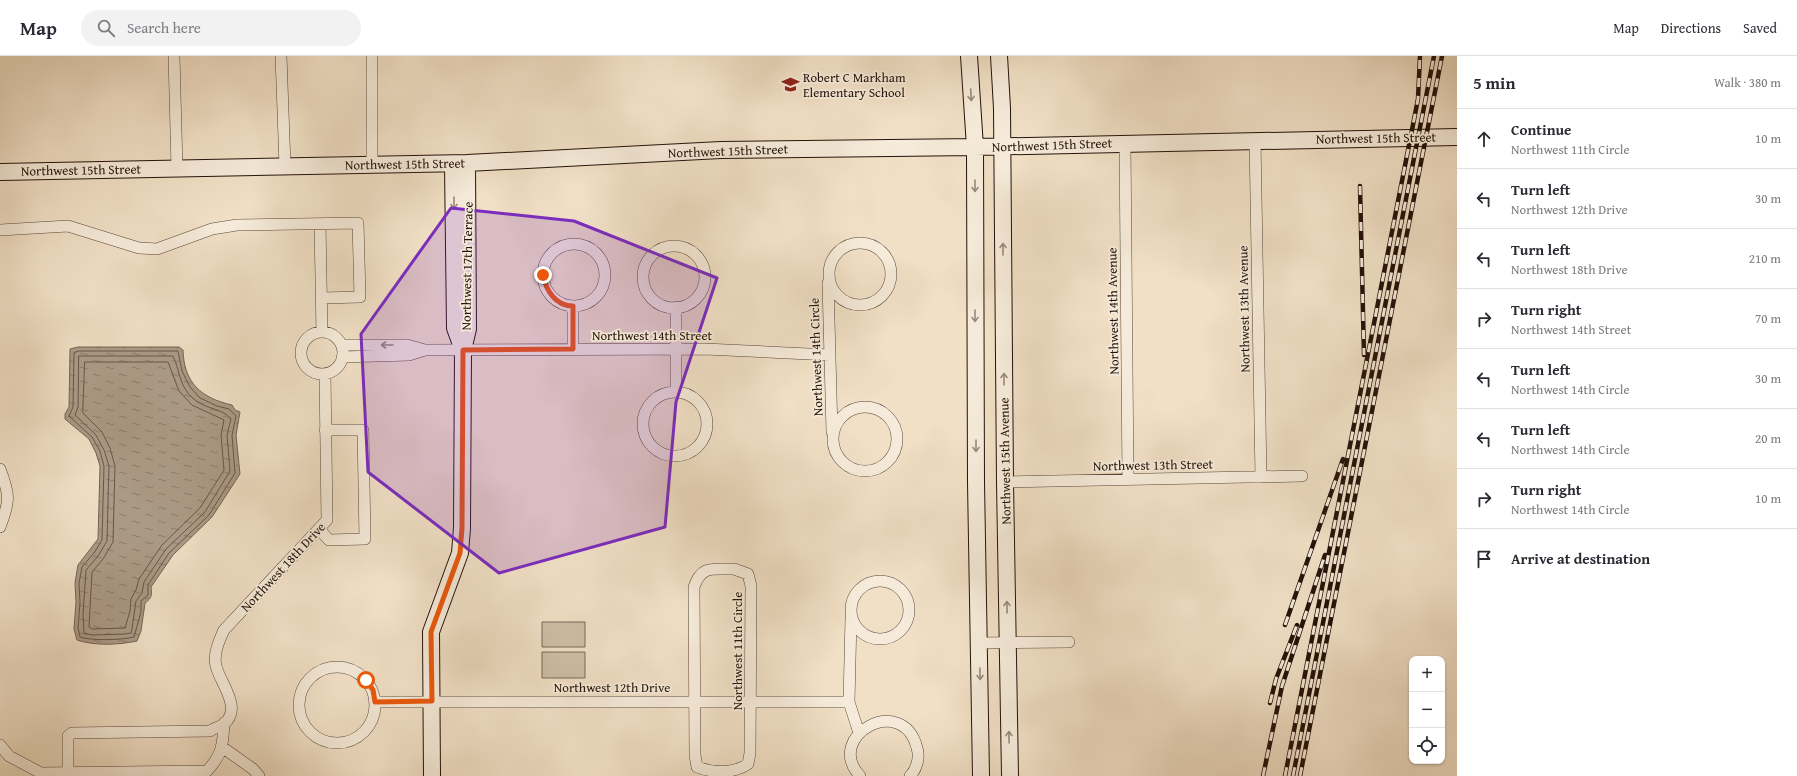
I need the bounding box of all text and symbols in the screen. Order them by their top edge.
search box [81,10,361,46]
text: Map [20,14,57,42]
icon: search [95,17,117,39]
text: Search here [127,17,201,38]
text: Map [1613,18,1639,38]
text: Directions [1661,18,1721,38]
text: Saved [1743,18,1777,38]
place label: Robert C Markham Elementary School [803,68,906,102]
text: 5 min [1473,70,1515,95]
text: Walk · 380 m [1714,73,1781,92]
school or university icon: Robert C Markham Elementary School [780,74,800,94]
one-way arrow [968,88,975,101]
text: Continue [1511,119,1572,140]
street label: Northwest 15th Street [1316,127,1437,149]
icon: ahead [1473,128,1495,150]
text: 10 m [1755,129,1781,148]
street label: Northwest 15th Street [992,133,1113,157]
street label: Northwest 15th Street [668,139,789,163]
text: Northwest 11th Circle [1511,140,1630,159]
street label: Northwest 15th Street [345,153,466,175]
street label: Northwest 15th Street [21,159,142,181]
one-way arrow [971,179,979,192]
text: Turn left [1511,179,1570,200]
icon: left [1473,188,1495,210]
text: 30 m [1755,189,1781,208]
one-way arrow [450,196,458,209]
text: Northwest 12th Drive [1511,200,1628,219]
street label: Northwest 17th Terrace [456,201,478,331]
text: Turn left [1511,239,1570,260]
one-way arrow [999,243,1007,256]
street label: Northwest 13th Avenue [1233,245,1255,373]
street label: Northwest 14th Avenue [1102,247,1124,375]
icon: left [1473,248,1495,270]
text: 210 m [1749,249,1781,268]
text: Northwest 18th Drive [1511,260,1628,279]
route end [534,266,552,284]
street label: Northwest 14th Circle [804,297,828,417]
text: Turn right [1511,299,1582,320]
icon: right [1473,308,1495,330]
one-way arrow [971,309,979,322]
text: 70 m [1755,309,1781,328]
text: Northwest 14th Street [1511,320,1631,339]
street label: Northwest 14th Street [592,326,713,345]
one-way arrow [381,341,394,349]
text: Turn left [1511,359,1570,380]
icon: left [1473,368,1495,390]
text: 30 m [1755,369,1781,388]
one-way arrow [1000,373,1008,386]
text: Northwest 14th Circle [1511,380,1630,399]
street label: Northwest 15th Avenue [994,397,1016,525]
text: Turn left [1511,419,1570,440]
icon: left [1473,428,1495,450]
text: 20 m [1755,429,1781,448]
one-way arrow [972,439,979,452]
text: Northwest 14th Circle [1511,440,1630,459]
street label: Northwest 13th Street [1093,454,1214,476]
text: Turn right [1511,479,1582,500]
icon: right [1473,488,1495,510]
text: 10 m [1755,489,1781,508]
text: Northwest 14th Circle [1511,500,1630,519]
street label: Northwest 18th Drive [236,518,330,616]
icon: arrive [1473,548,1495,570]
text: Arrive at destination [1511,548,1650,569]
street label: Northwest 11th Circle [728,592,747,710]
one-way arrow [1003,601,1011,614]
map controls [1409,656,1445,764]
button: + [1409,656,1445,692]
one-way arrow [976,667,984,680]
route start [357,671,375,689]
street label: Northwest 12th Drive [554,678,670,697]
button: − [1409,692,1445,728]
button: locate [1409,728,1445,764]
one-way arrow [1005,731,1013,744]

